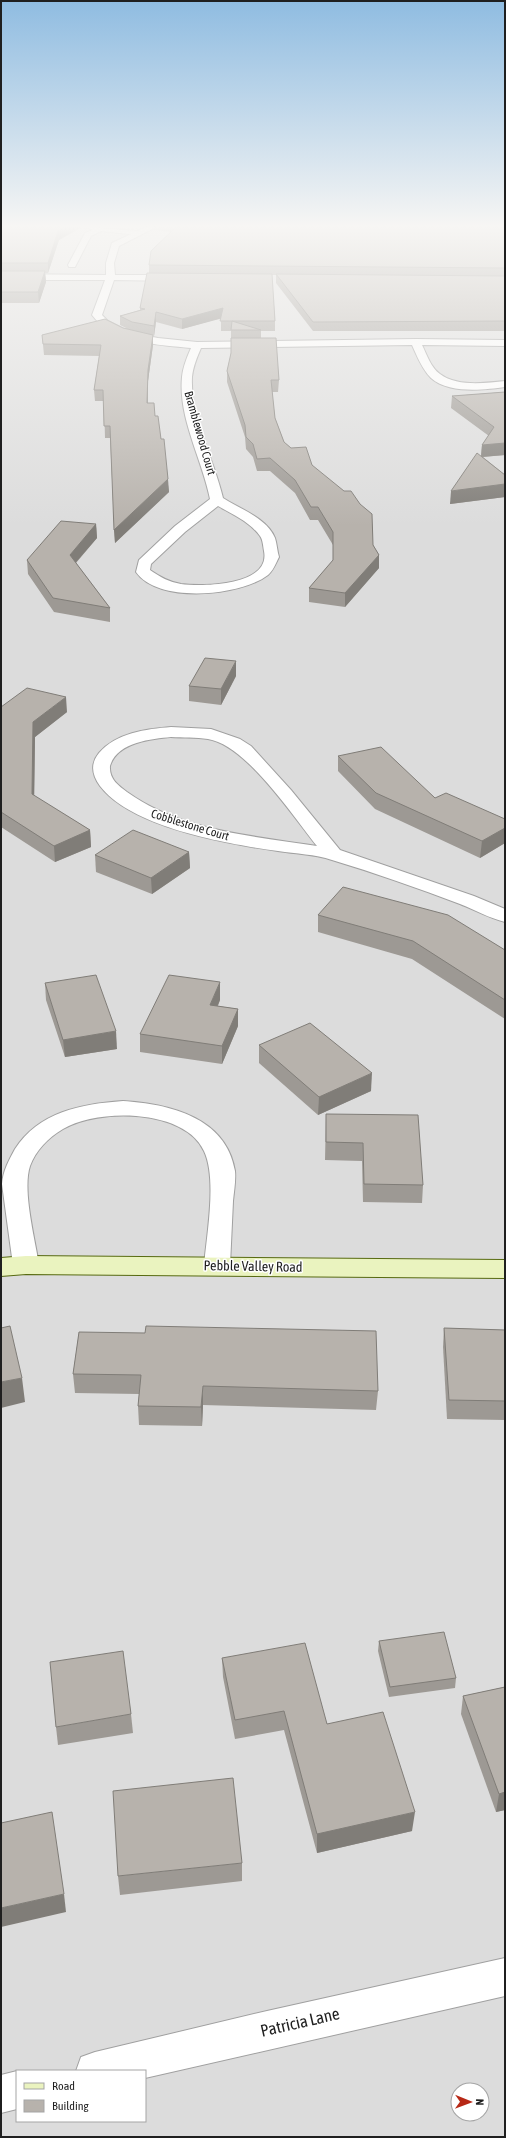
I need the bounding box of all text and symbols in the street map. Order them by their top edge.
street label: Bramblewood Court [181,389,219,477]
street label: Cobblestone Court [149,806,231,844]
street label: Pebble Valley Road [203,1257,303,1275]
street label: Patricia Lane [258,2003,342,2041]
legend [16,2070,146,2122]
text: Road [52,2079,75,2093]
north arrow [450,2082,490,2122]
text: Building [52,2099,90,2113]
text: N [474,2099,486,2106]

